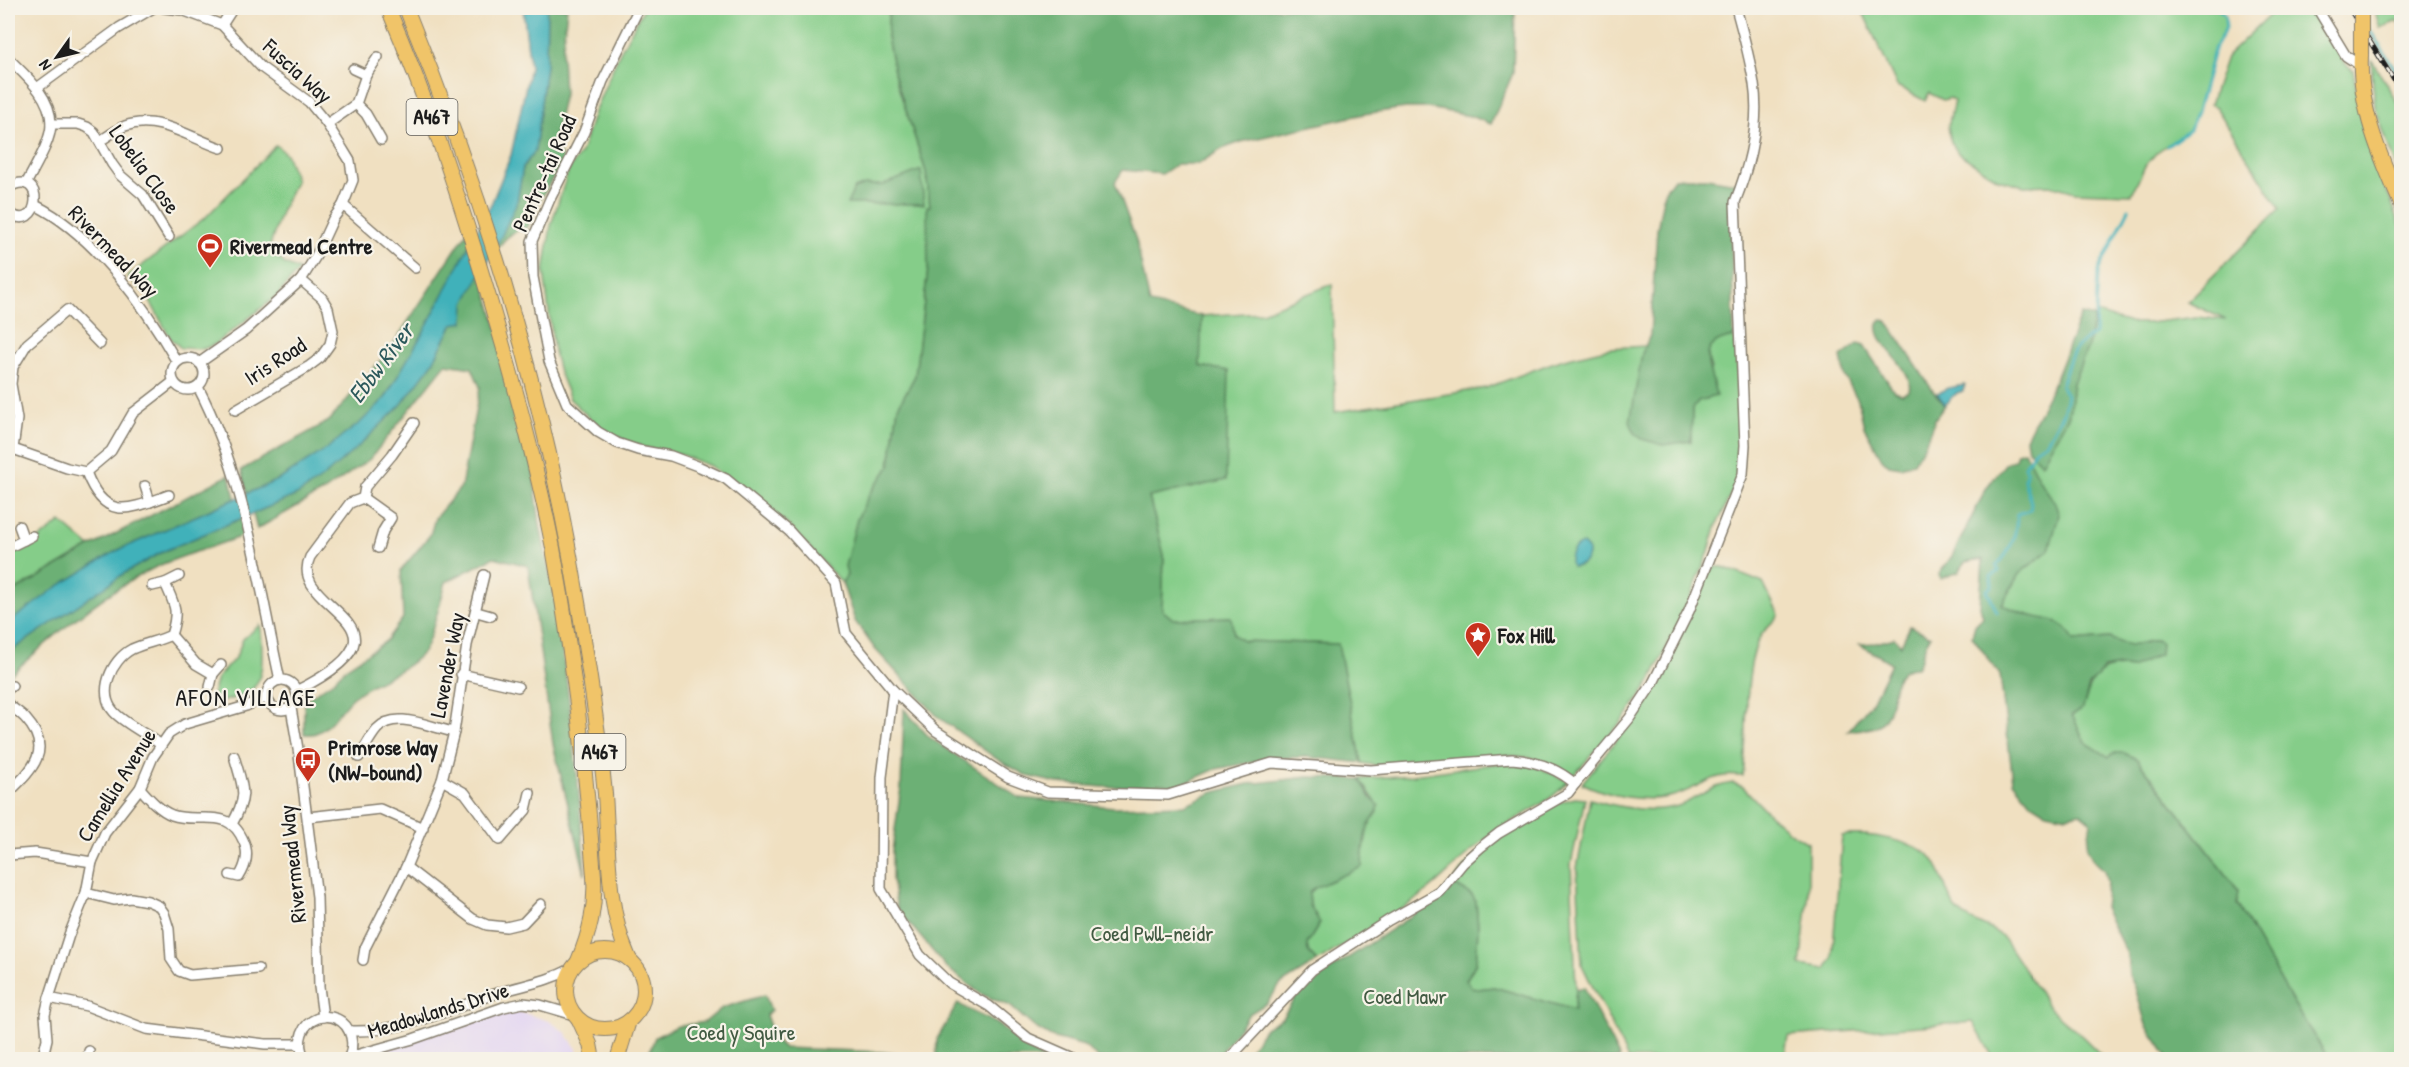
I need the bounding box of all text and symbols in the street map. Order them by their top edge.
north arrow [27,27,87,87]
street label: Fuscia Way [256,31,339,110]
text: N [33,55,56,75]
road number: A467 [406,99,458,135]
street label: Pentre-tai Road [505,109,583,236]
street label: Lobelia Close [102,118,188,220]
street label: Rivermead Way [62,198,166,304]
sports icon: Rivermead Centre [195,231,225,269]
place label: Rivermead Centre [230,231,373,261]
water label: Ebbw River [340,314,422,409]
street label: Iris Road [238,330,312,392]
street label: Lavender Way [422,610,472,720]
place icon: Fox Hill [1463,620,1493,658]
place label: Fox Hill [1497,620,1555,650]
district label: AFON VILLAGE [175,681,317,713]
street label: Camellia Avenue [69,722,163,847]
place label: Primrose Way (NW-bound) [328,732,439,787]
road number: A467 [574,734,626,770]
bus stop icon: Primrose Way (NW-bound) [293,745,323,783]
street label: Rivermead Way [271,804,313,924]
park label: Coed Pwll-neidr [1090,918,1214,948]
street label: Meadowlands Drive [364,974,512,1046]
park label: Coed Mawr [1363,981,1447,1011]
park label: Coed y Squire [687,1017,796,1047]

